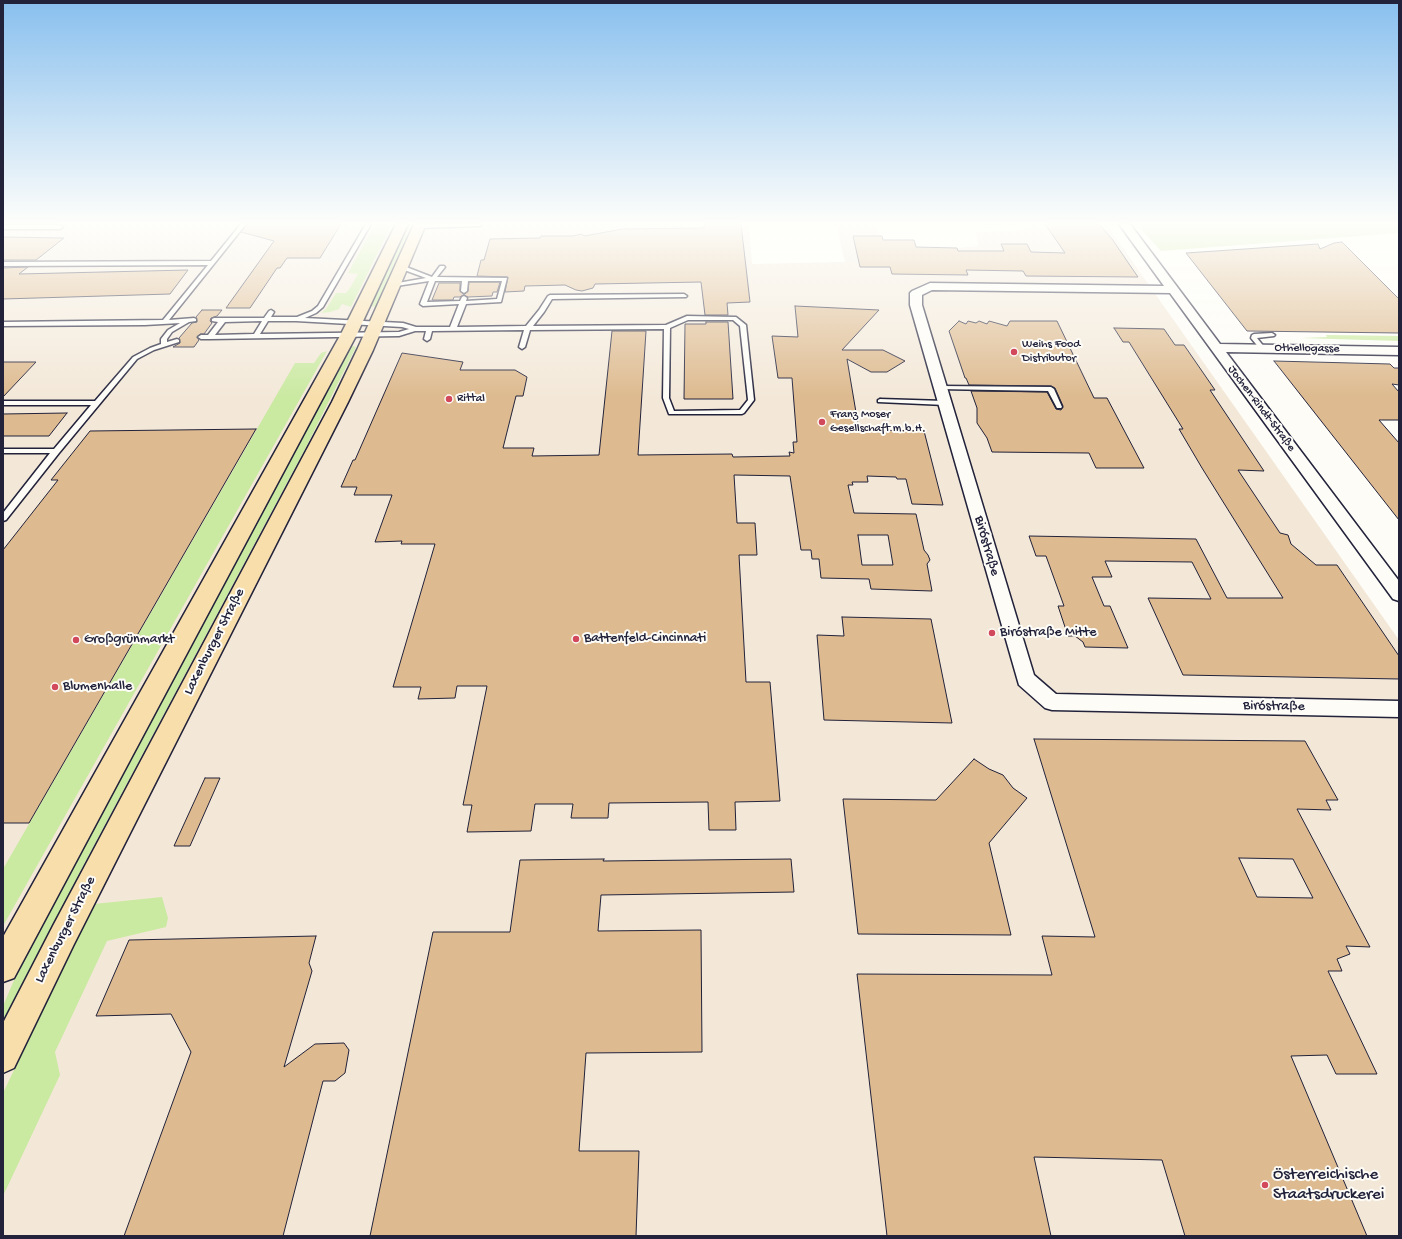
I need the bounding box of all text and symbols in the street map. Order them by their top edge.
place label: Weihs Food Distributor [1022,338,1080,366]
street label: Othellogasse [1274,341,1340,357]
marker: Weihs Food Distributor [1009,347,1019,357]
street label: Jochen-Rindt-Straße [1224,363,1298,455]
place label: Rittal [457,392,485,406]
marker: Rittal [444,394,454,404]
place label: Franz Moser Gesellschaft m.b.H. [830,408,926,436]
marker: Franz Moser Gesellschaft m.b.H. [817,417,827,427]
street label: Biróstraße [969,514,1003,578]
street label: Laxenburger Straße [181,586,249,698]
place label: Biróstraße Mitte [1000,625,1096,641]
marker: Biróstraße Mitte [987,628,997,638]
place label: Battenfeld-Cincinnati [584,631,706,647]
place label: Großgrünmarkt [84,632,174,648]
marker: Battenfeld-Cincinnati [571,634,581,644]
marker: Großgrünmarkt [71,635,81,645]
place label: Blumenhalle [63,679,132,695]
marker: Blumenhalle [50,682,60,692]
street label: Biróstraße [1243,698,1305,716]
street label: Laxenburger Straße [32,874,100,986]
place label: Österreichische Staatsdruckerei [1273,1165,1384,1205]
marker: Österreichische Staatsdruckerei [1260,1180,1270,1190]

